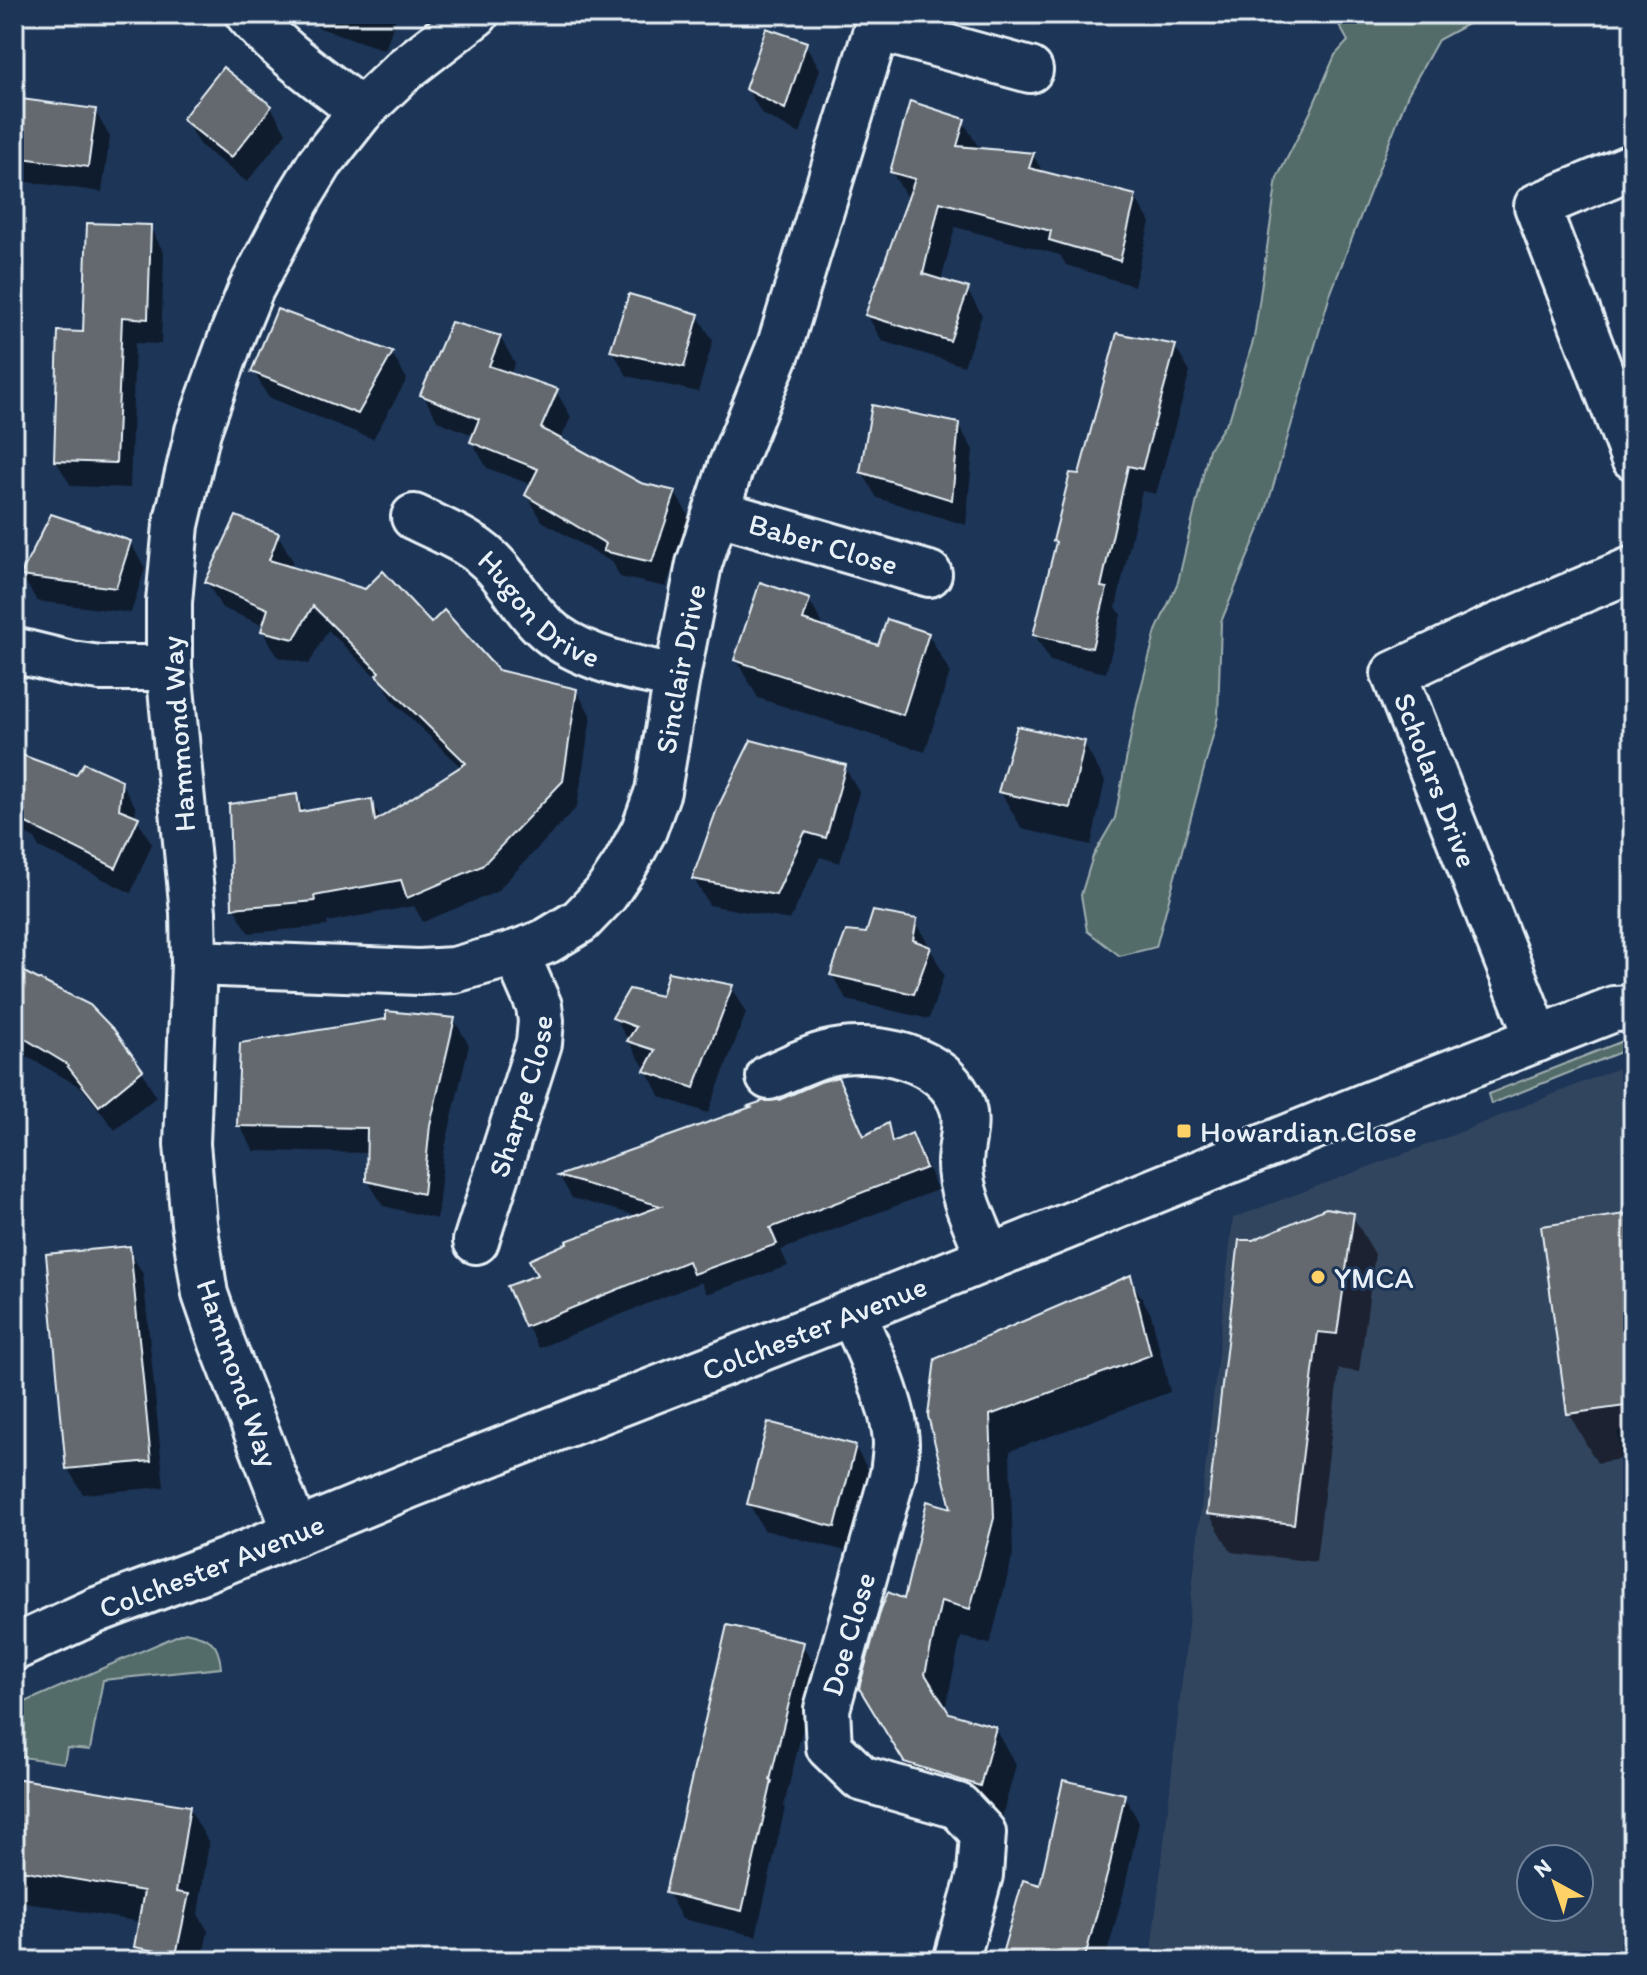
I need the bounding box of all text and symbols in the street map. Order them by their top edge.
street label: Baber Close [745,504,902,583]
street label: Hugon Drive [471,541,605,675]
street label: Sinclair Drive [646,581,713,756]
street label: Hammond Way [153,635,203,833]
street label: Scholars Drive [1386,687,1486,873]
street label: Sharpe Close [479,1013,560,1182]
place label: Howardian Close [1200,1113,1417,1150]
marker: Howardian Close [1175,1122,1193,1140]
place label: YMCA [1334,1259,1414,1296]
street label: Colchester Avenue [696,1266,932,1388]
marker: YMCA [1309,1268,1327,1286]
street label: Hammond Way [189,1274,287,1472]
street label: Colchester Avenue [94,1504,329,1626]
street label: Doe Close [813,1568,883,1700]
north arrow [1515,1843,1595,1923]
text: N [1528,1853,1557,1883]

